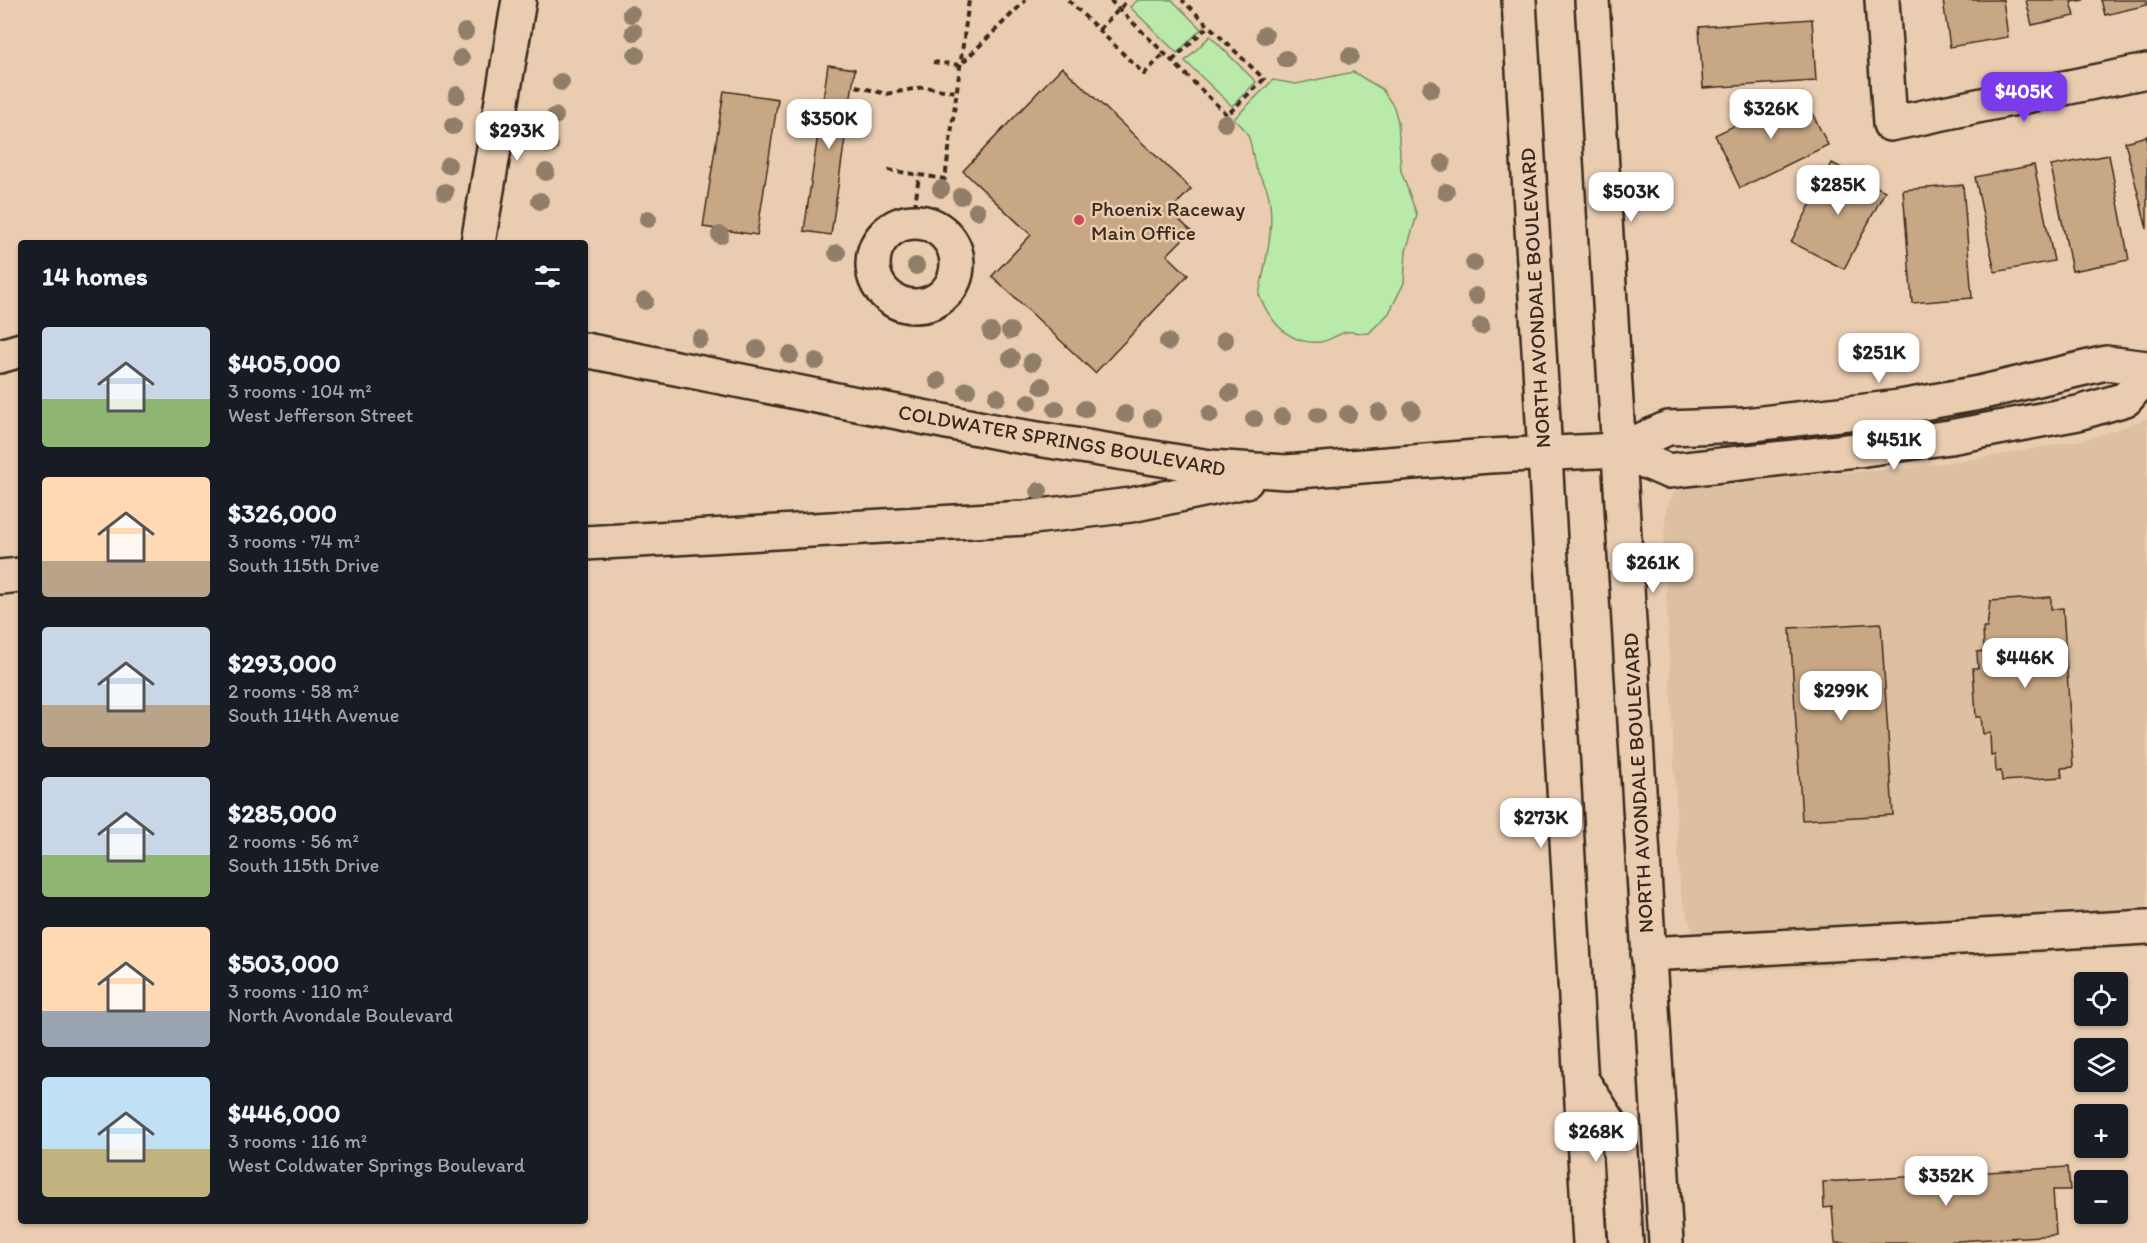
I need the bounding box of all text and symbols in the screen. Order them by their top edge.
pin: $405K [1982,72,2066,123]
text: $405K [1995,79,2053,103]
pin: $326K [1729,89,1813,140]
text: $326K [1744,96,1798,120]
pin: $350K [787,99,871,150]
text: $350K [801,106,857,130]
pin: $293K [475,111,559,162]
text: $293K [490,118,544,142]
street label: NORTH AVONDALE BOULEVARD [1515,147,1555,449]
pin: $285K [1796,165,1880,216]
pin: $503K [1589,172,1673,223]
text: $285K [1811,172,1865,196]
text: $503K [1603,179,1659,203]
place label: Phoenix Raceway Main Office [1091,196,1245,245]
marker: Phoenix Raceway Main Office [1072,213,1086,227]
text: 14 homes [42,260,148,292]
icon: filters [531,260,564,293]
pin: $251K [1837,333,1921,384]
text: $251K [1852,340,1906,364]
text: $405,000 [228,347,341,379]
icon: home [90,351,162,423]
text: 3 rooms · 104 m² [228,379,372,403]
street label: COLDWATER SPRINGS BOULEVARD [896,399,1228,481]
text: West Jefferson Street [228,403,413,427]
pin: $451K [1852,420,1936,471]
text: $451K [1867,427,1921,451]
text: $326,000 [228,497,337,529]
icon: home [90,501,162,573]
text: 3 rooms · 74 m² [228,529,360,553]
pin: $261K [1611,543,1695,594]
text: $261K [1626,550,1680,574]
text: South 115th Drive [228,553,379,577]
street label: NORTH AVONDALE BOULEVARD [1618,632,1658,934]
pin: $446K [1983,638,2067,689]
text: $446K [1996,645,2054,669]
text: $293,000 [228,647,337,679]
icon: home [90,651,162,723]
pin: $299K [1799,671,1883,722]
text: $299K [1814,678,1868,702]
text: 2 rooms · 58 m² [228,679,359,703]
text: South 114th Avenue [228,703,400,727]
text: $285,000 [228,797,337,829]
pin: $273K [1499,798,1583,849]
icon: home [90,801,162,873]
text: $273K [1514,805,1568,829]
text: 2 rooms · 56 m² [228,829,359,853]
text: South 115th Drive [228,853,379,877]
text: $503,000 [228,947,339,979]
icon: home [90,951,162,1023]
map controls [2074,972,2128,1224]
button: locate [2074,972,2128,1026]
text: 3 rooms · 110 m² [228,979,369,1003]
text: North Avondale Boulevard [228,1003,453,1027]
button: layers [2074,1038,2128,1092]
text: $446,000 [228,1097,340,1129]
icon: home [90,1101,162,1173]
button: + [2074,1104,2128,1158]
pin: $268K [1554,1112,1638,1163]
text: $268K [1569,1119,1623,1143]
text: 3 rooms · 116 m² [228,1129,367,1153]
text: West Coldwater Springs Boulevard [228,1153,525,1177]
pin: $352K [1904,1156,1988,1207]
text: $352K [1919,1163,1973,1187]
button: − [2074,1170,2128,1224]

